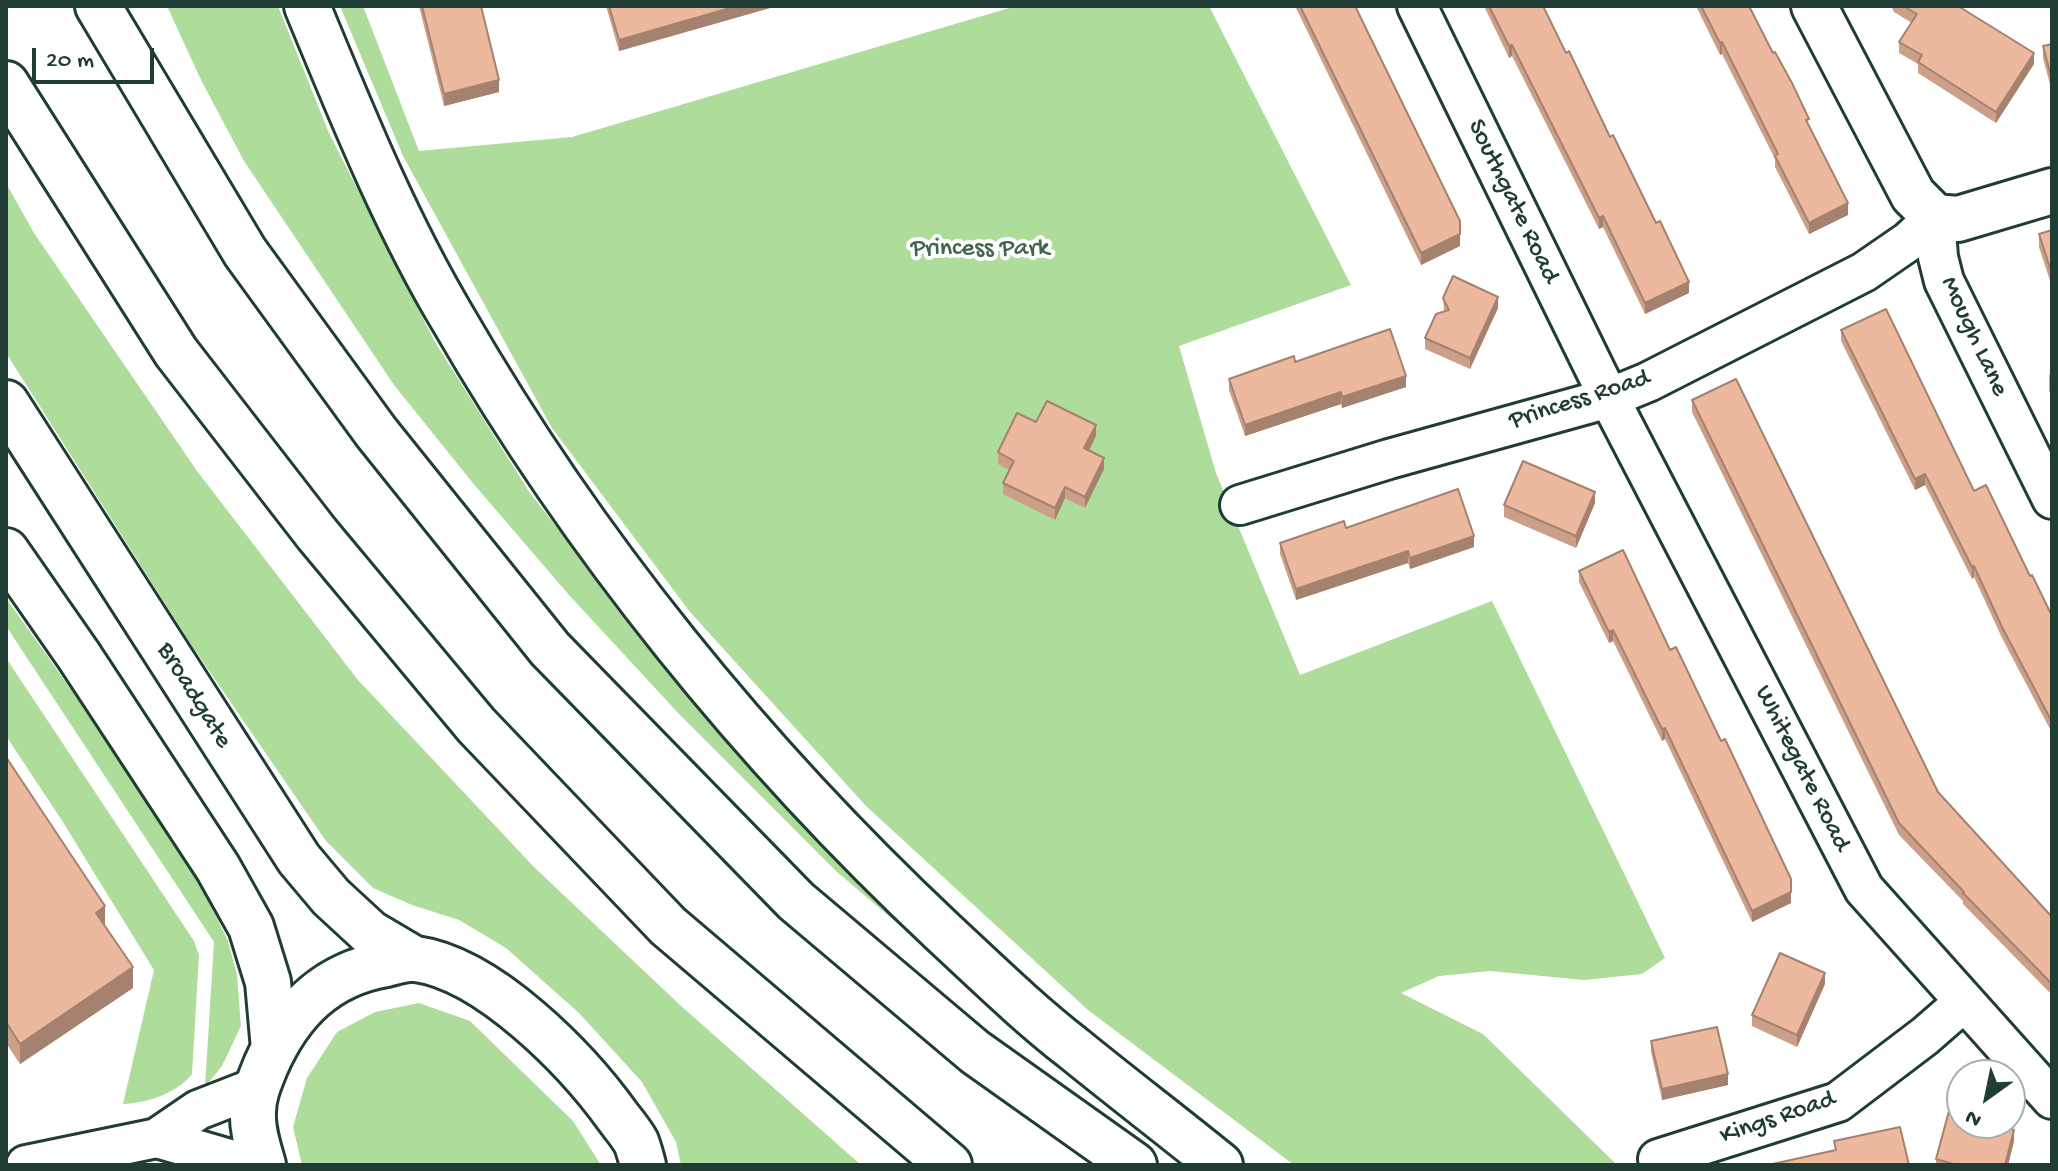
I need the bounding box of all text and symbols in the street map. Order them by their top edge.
scale bar [36,32,158,82]
text: 20 m [46,47,94,76]
street label: Southgate Road [1459,115,1565,289]
park label: Princess Park [911,234,1049,266]
street label: Mough Lane [1932,272,2014,402]
street label: Princess Road [1506,364,1654,438]
street label: Broadgate [148,637,238,755]
street label: Whitegate Road [1746,681,1856,857]
north arrow [1946,1059,2026,1139]
street label: Kings Road [1716,1085,1840,1153]
text: N [1961,1103,1987,1132]

